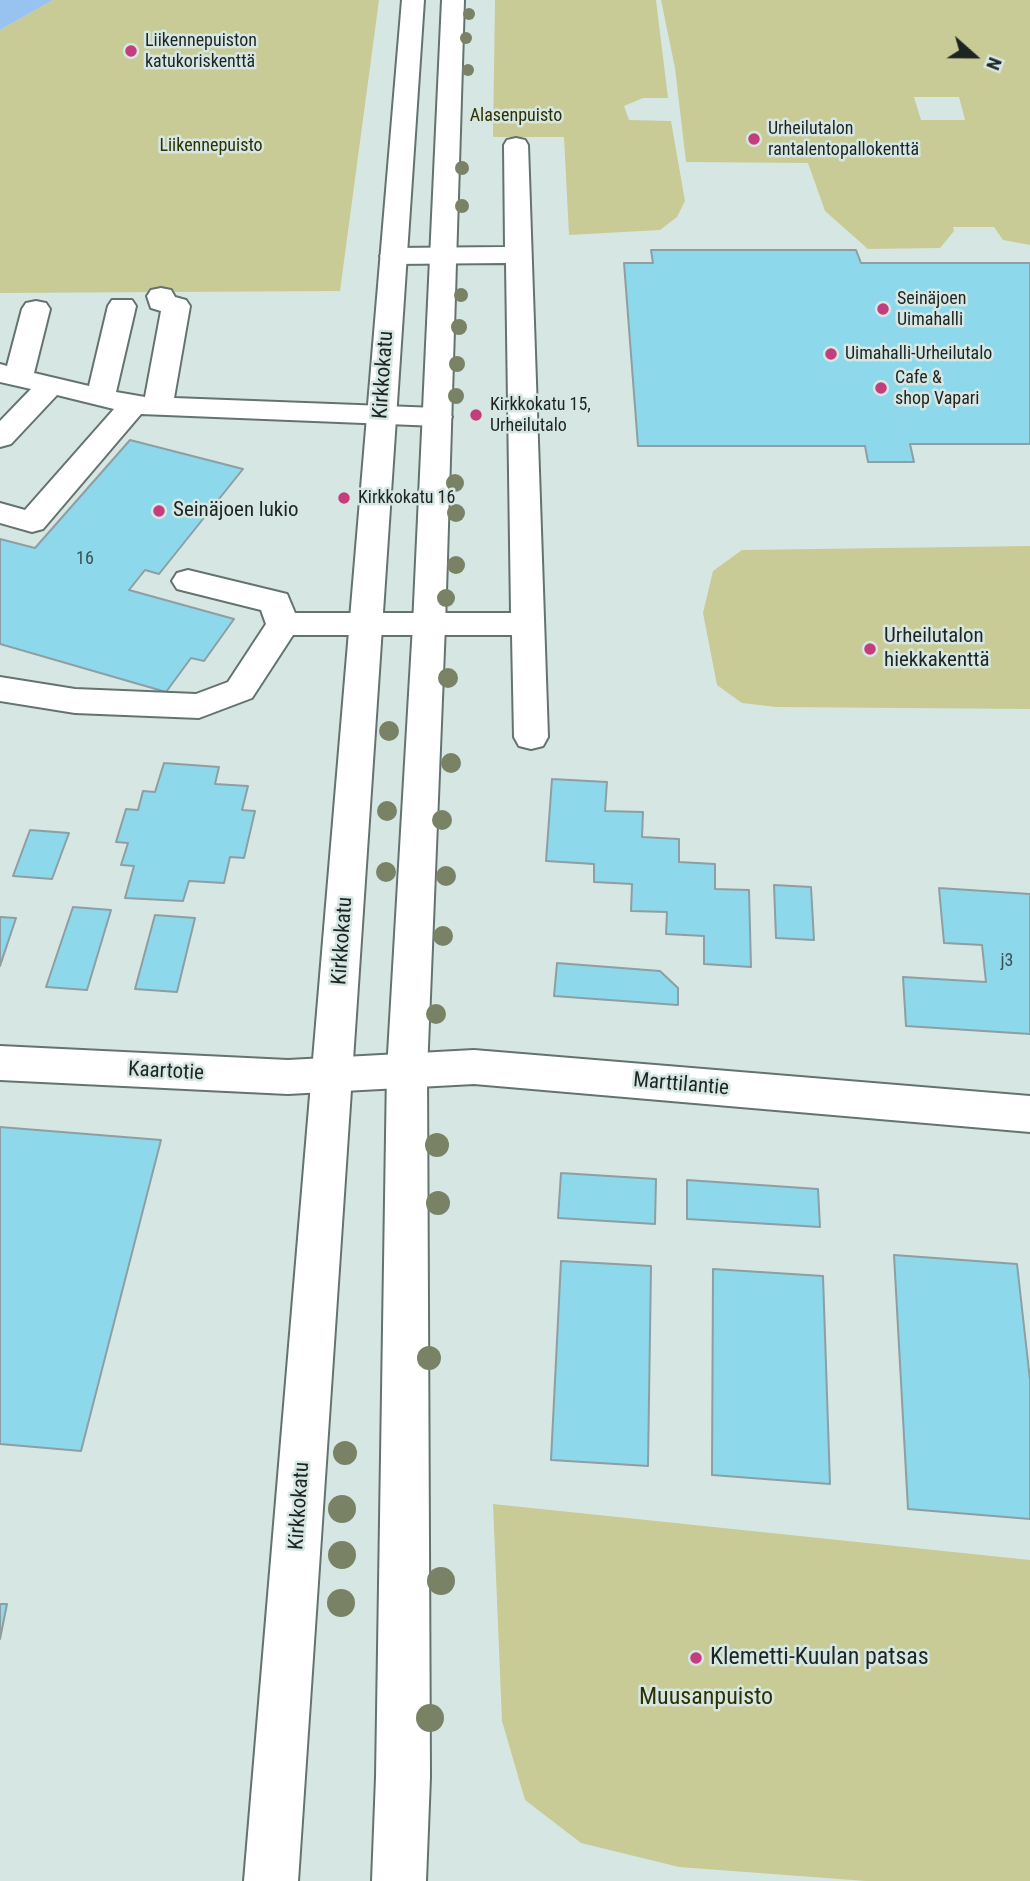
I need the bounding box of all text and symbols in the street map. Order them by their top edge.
north arrow [939,21,1009,91]
place label: Liikennepuiston katukoriskenttä [145,30,257,72]
marker: Liikennepuiston katukoriskenttä [123,43,139,59]
text: N [981,54,1007,73]
park label: Alasenpuisto [470,105,562,127]
place label: Urheilutalon rantalentopallokenttä [768,118,919,160]
marker: Urheilutalon rantalentopallokenttä [746,131,762,147]
park label: Liikennepuisto [159,135,263,157]
place label: Seinäjoen Uimahalli [897,288,966,330]
marker: Seinäjoen Uimahalli [875,301,891,317]
street label: Kirkkokatu [368,330,400,420]
place label: Uimahalli-Urheilutalo [845,343,992,365]
marker: Uimahalli-Urheilutalo [823,346,839,362]
place label: Cafe & shop Vapari [895,367,979,410]
marker: Cafe & shop Vapari [873,380,889,396]
place label: Kirkkokatu 15, Urheilutalo [490,394,591,436]
marker: Kirkkokatu 15, Urheilutalo [468,407,484,423]
place label: Kirkkokatu 16 [358,487,455,509]
marker: Kirkkokatu 16 [336,490,352,506]
place label: Seinäjoen lukio [173,498,299,524]
marker: Seinäjoen lukio [151,503,167,519]
house number: 16 [76,548,94,570]
place label: Urheilutalon hiekkakenttä [884,624,990,674]
marker: Urheilutalon hiekkakenttä [862,641,878,657]
street label: Kirkkokatu [327,896,359,986]
house number: j3 [1001,950,1013,972]
street label: Kaartotie [127,1057,205,1087]
street label: Marttilantie [632,1068,730,1102]
street label: Kirkkokatu [284,1461,316,1551]
place label: Klemetti-Kuulan patsas [710,1644,929,1672]
marker: Klemetti-Kuulan patsas [688,1650,704,1666]
park label: Muusanpuisto [639,1684,773,1712]

